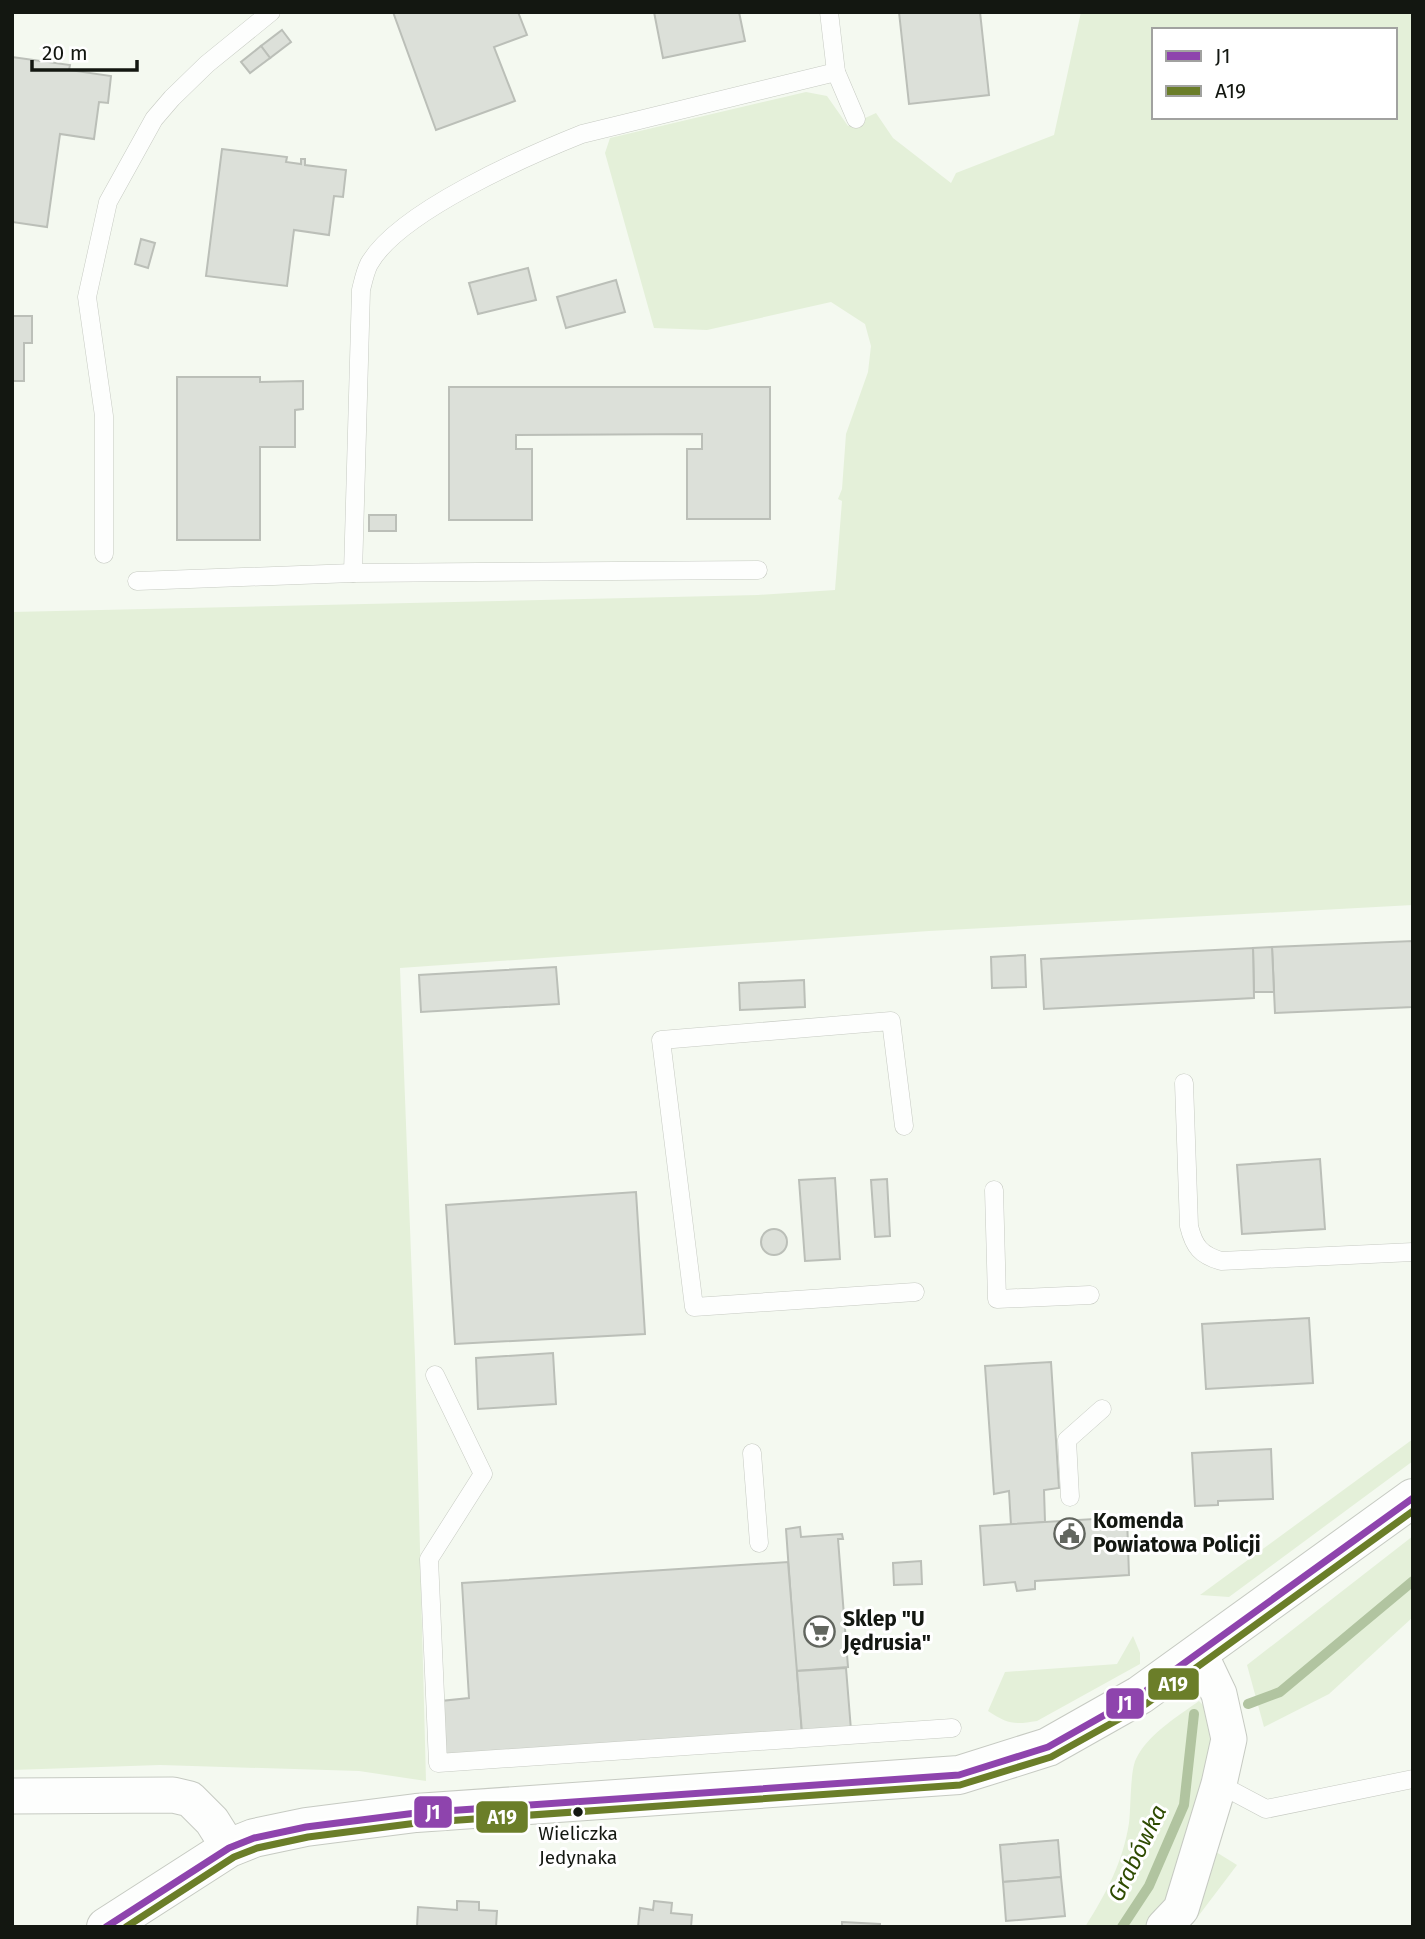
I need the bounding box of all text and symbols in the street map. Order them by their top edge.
scale bar [32,28,136,72]
legend [1152,28,1397,119]
text: 20 m [42,40,88,66]
text: J1 [1215,43,1231,69]
text: A19 [1215,78,1246,104]
place label: Komenda Powiatowa Policji [1093,1508,1261,1558]
public building icon: Komenda Powiatowa Policji [1053,1516,1087,1550]
place label: Sklep "U Jędrusia" [842,1606,931,1656]
supermarket icon: Sklep "U Jędrusia" [803,1614,837,1648]
line badge: A19 [1147,1667,1200,1701]
text: A19 [1157,1673,1188,1696]
line badge: J1 [1105,1687,1145,1720]
text: J1 [1117,1692,1132,1715]
line badge: J1 [413,1795,453,1829]
line badge: A19 [475,1800,529,1834]
water label: Grabówka [1102,1800,1172,1906]
text: J1 [425,1801,440,1824]
marker: Wieliczka Jedynaka [571,1805,585,1819]
text: A19 [486,1806,517,1829]
place label: Wieliczka Jedynaka [538,1822,618,1869]

